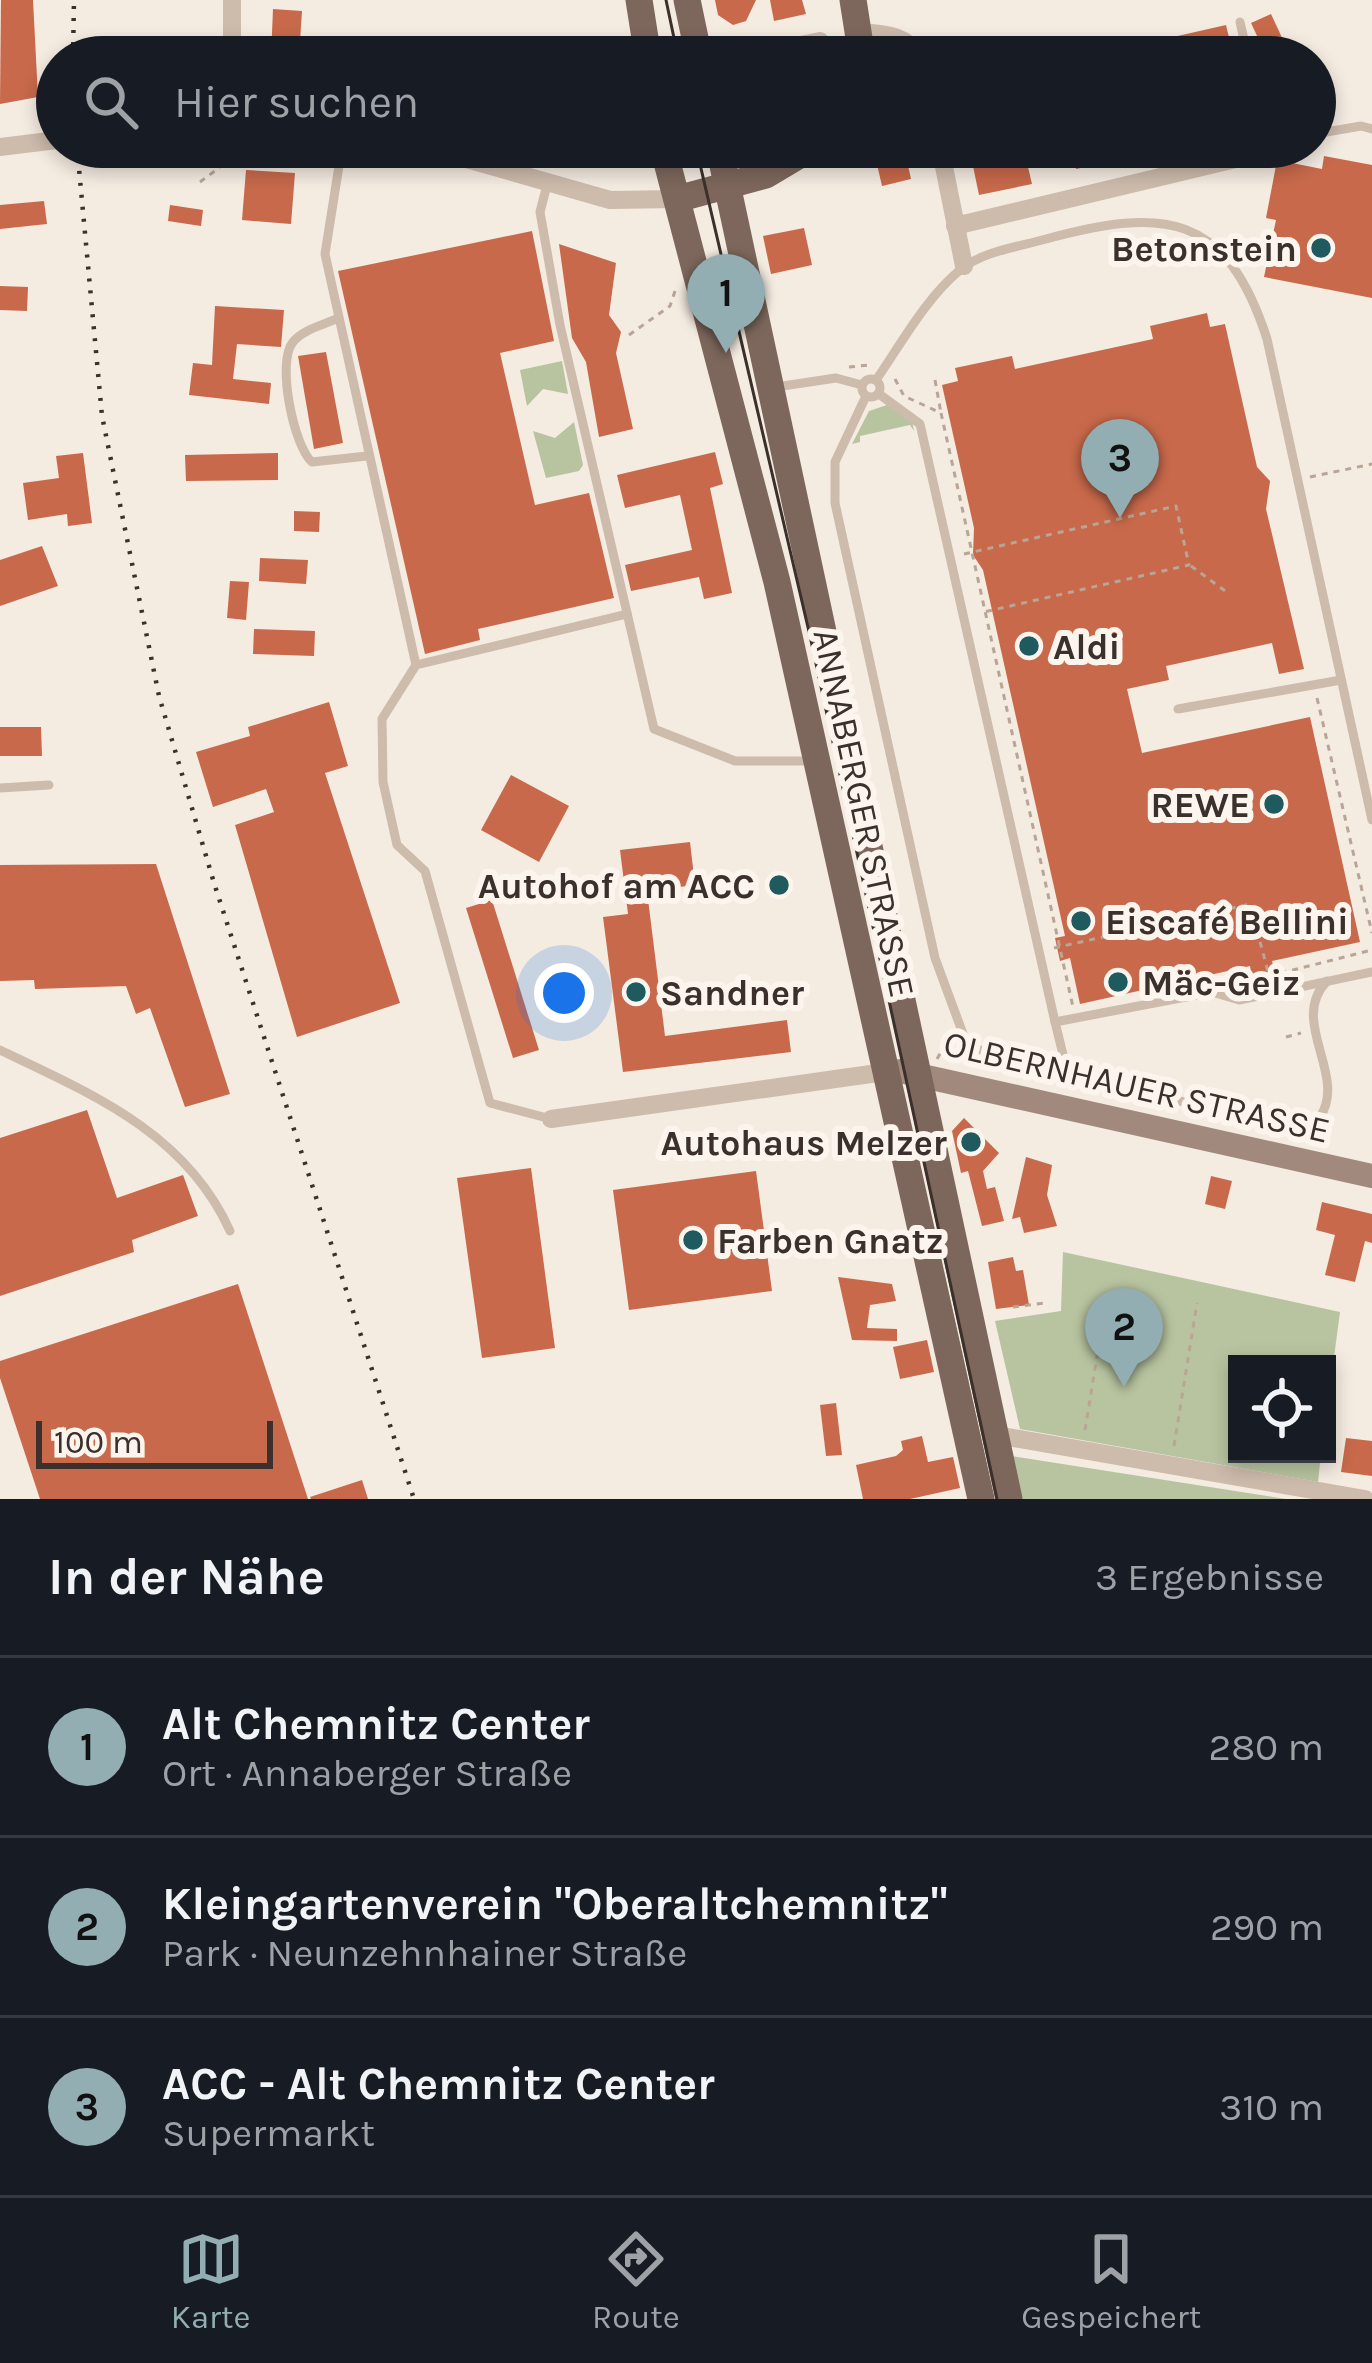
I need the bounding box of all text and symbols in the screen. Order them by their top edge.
search box [36,36,1336,168]
icon: search [78,69,144,135]
text: Hier suchen [174,76,419,128]
place label: Betonstein [1111,228,1297,270]
marker: Betonstein [1308,235,1334,261]
pin: 1 [687,254,765,353]
pin: 3 [1081,419,1159,518]
street label: ANNABERGER STRASSE [804,625,924,1001]
place label: Aldi [1053,626,1120,668]
marker: Aldi [1016,633,1042,659]
place label: REWE [1151,784,1250,826]
marker: REWE [1261,791,1287,817]
place label: Autohof am ACC [478,865,755,907]
marker: Autohof am ACC [766,872,792,898]
place label: Eiscafé Bellini [1105,901,1349,943]
marker: Eiscafé Bellini [1068,908,1094,934]
place label: Mäc-Geiz [1142,962,1300,1004]
your location [534,963,594,1023]
marker: Mäc-Geiz [1105,969,1131,995]
place label: Sandner [660,972,804,1014]
marker: Sandner [623,979,649,1005]
street label: OLBERNHAUER STRASSE [940,1022,1334,1152]
place label: Autohaus Melzer [661,1122,947,1164]
marker: Autohaus Melzer [958,1129,984,1155]
place label: Farben Gnatz [717,1220,944,1262]
marker: Farben Gnatz [680,1227,706,1253]
pin: 2 [1085,1288,1163,1387]
map controls [1228,1355,1336,1463]
button: locate [1228,1355,1336,1463]
scale bar [36,1415,273,1468]
text: 100 m [54,1423,143,1461]
text: In der Nähe [48,1547,325,1607]
text: 3 Ergebnisse [1095,1554,1324,1600]
text: Alt Chemnitz Center [162,1698,590,1750]
text: 1 [80,1724,94,1770]
text: 280 m [1209,1724,1324,1770]
text: Ort · Annaberger Straße [162,1750,572,1796]
text: Kleingartenverein "Oberaltchemnitz" [162,1878,948,1930]
text: 2 [75,1904,99,1950]
text: 290 m [1210,1904,1324,1950]
text: Park · Neunzehnhainer Straße [162,1930,687,1976]
text: ACC - Alt Chemnitz Center [162,2058,715,2110]
text: 3 [75,2084,99,2130]
text: 310 m [1219,2084,1324,2130]
text: Supermarkt [162,2110,375,2156]
tab: Karte [171,2226,250,2336]
tab: Route [592,2226,680,2336]
tab: Gespeichert [1021,2226,1201,2336]

